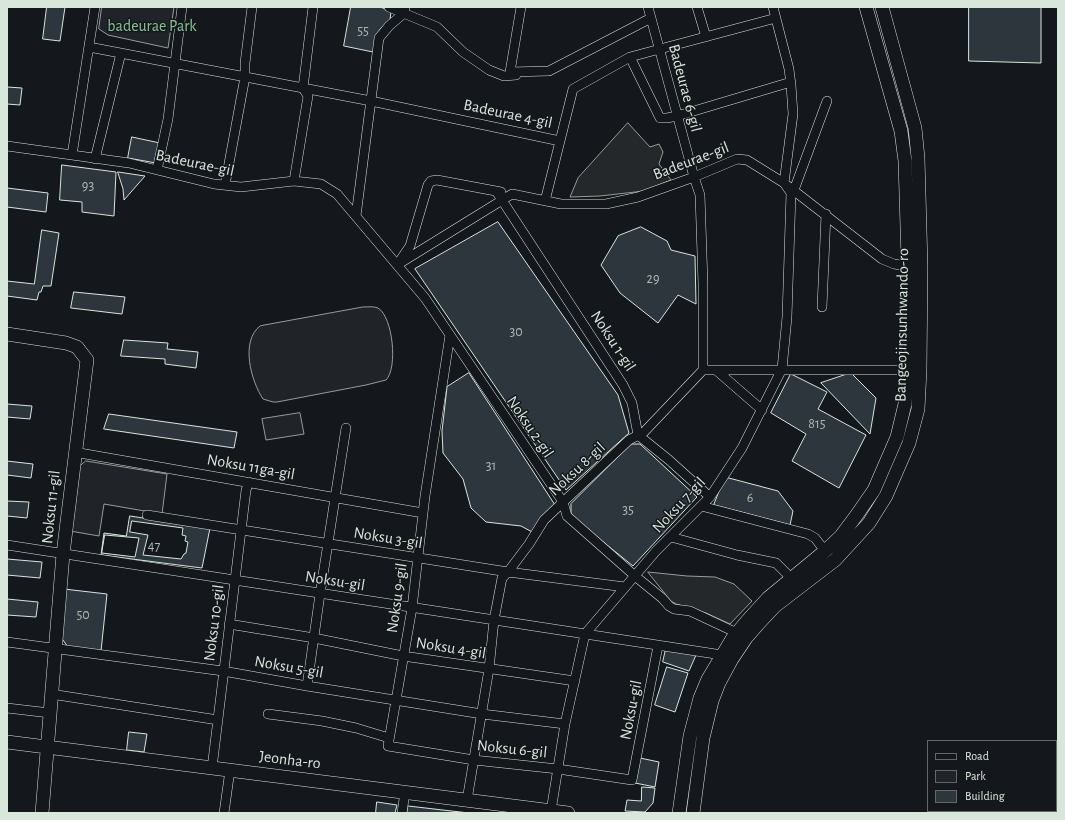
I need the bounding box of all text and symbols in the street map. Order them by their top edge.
park label: badeurae Park [107,16,197,36]
house number: 55 [357,23,369,39]
street label: Badeurae 6-gil [664,42,706,134]
street label: Badeurae 4-gil [462,95,554,133]
street label: Badeurae-gil [650,138,732,184]
street label: Badeurae-gil [154,145,236,181]
house number: 93 [82,178,94,194]
street label: Bangeojinsunhwando-ro [891,248,913,402]
house number: 29 [647,271,659,287]
street label: Noksu 1-gil [586,307,640,375]
house number: 30 [509,324,523,340]
street label: Noksu 2-gil [502,392,558,462]
house number: 815 [808,416,826,432]
street label: Noksu 8-gil [545,438,609,500]
street label: Noksu 11ga-gil [206,450,296,484]
house number: 31 [486,458,496,474]
street label: Noksu 11-gil [38,469,64,545]
street label: Noksu 7-gil [648,473,710,537]
house number: 6 [747,490,753,506]
house number: 35 [622,502,634,518]
street label: Noksu 3-gil [352,523,424,553]
house number: 47 [148,538,160,554]
street label: Noksu 9-gil [383,562,411,634]
street label: Noksu-gil [304,567,366,595]
street label: Noksu 10-gil [200,584,228,662]
house number: 50 [76,607,90,623]
street label: Noksu 4-gil [415,633,487,663]
street label: Noksu 5-gil [253,651,325,683]
street label: Noksu-gil [616,679,646,741]
street label: Noksu 6-gil [476,736,548,762]
legend [927,740,1057,812]
street label: Jeonha-ro [258,747,322,773]
text: Road [965,750,989,762]
text: Park [965,770,986,782]
text: Building [965,790,1005,802]

